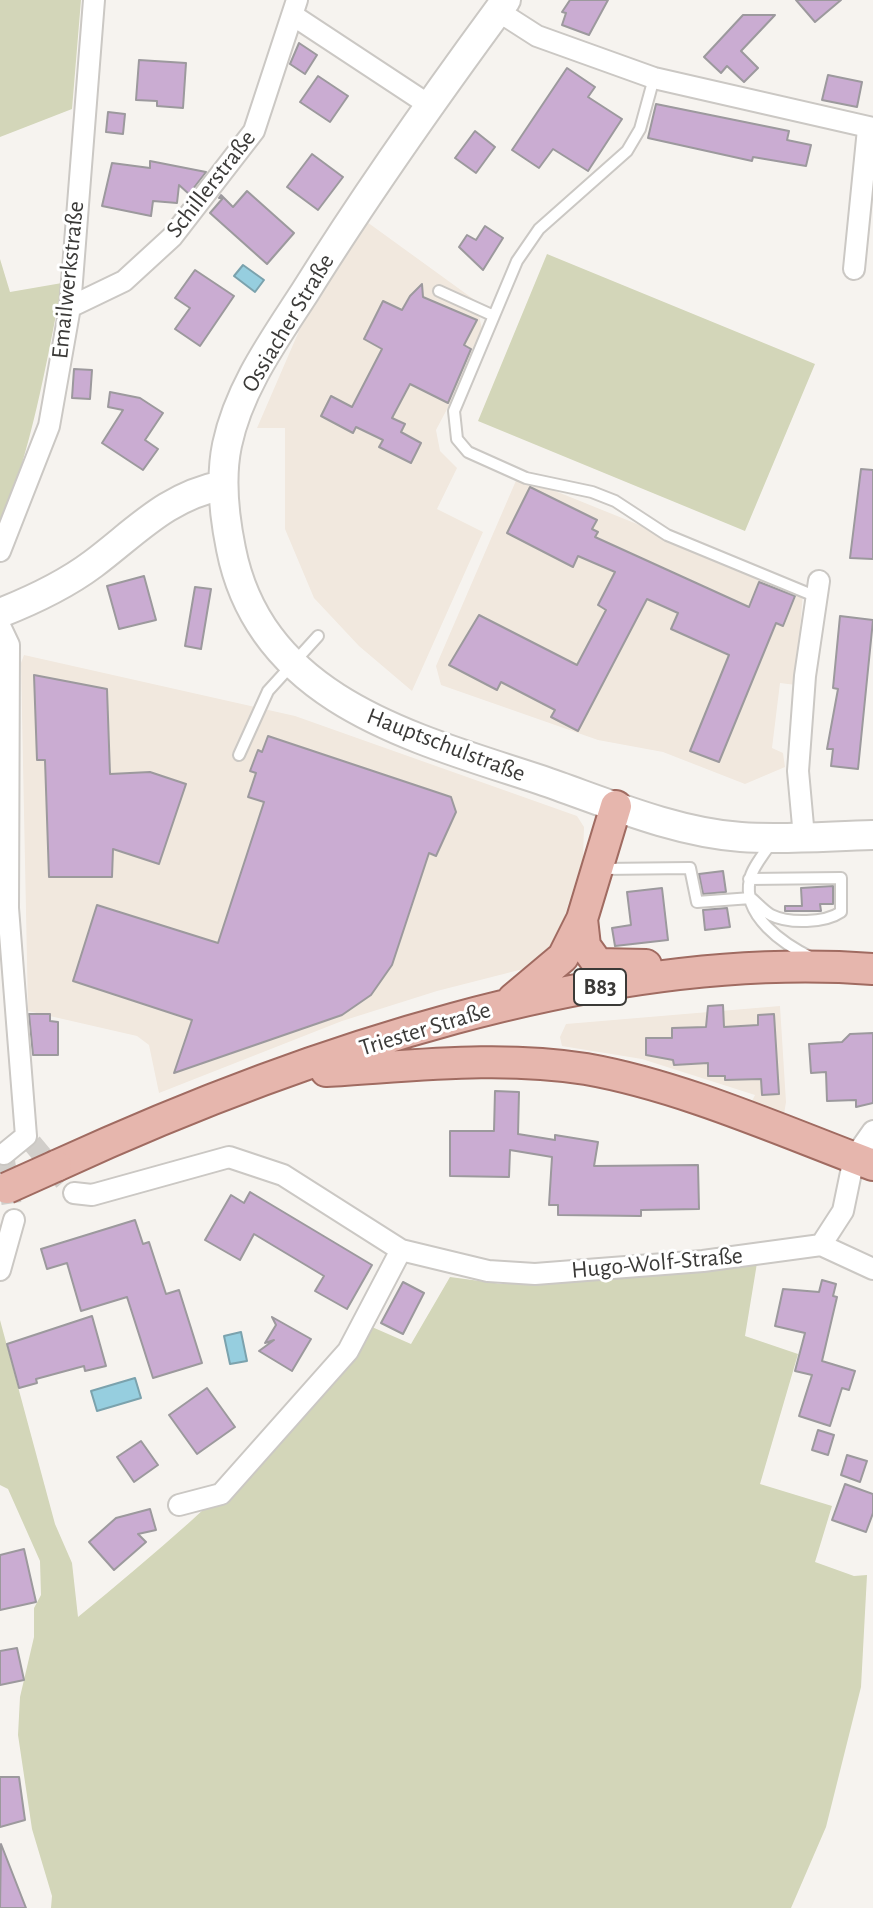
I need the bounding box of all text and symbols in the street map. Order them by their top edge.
street label: Schillerstraße [160,124,262,244]
street label: Emailwerkstraße [45,200,91,360]
street label: Ossiacher Straße [235,249,341,397]
street label: Hauptschulstraße [363,702,529,788]
road number: B83 [574,969,626,1005]
street label: Triester Straße [356,995,494,1063]
street label: Hugo-Wolf-Straße [570,1241,744,1285]

